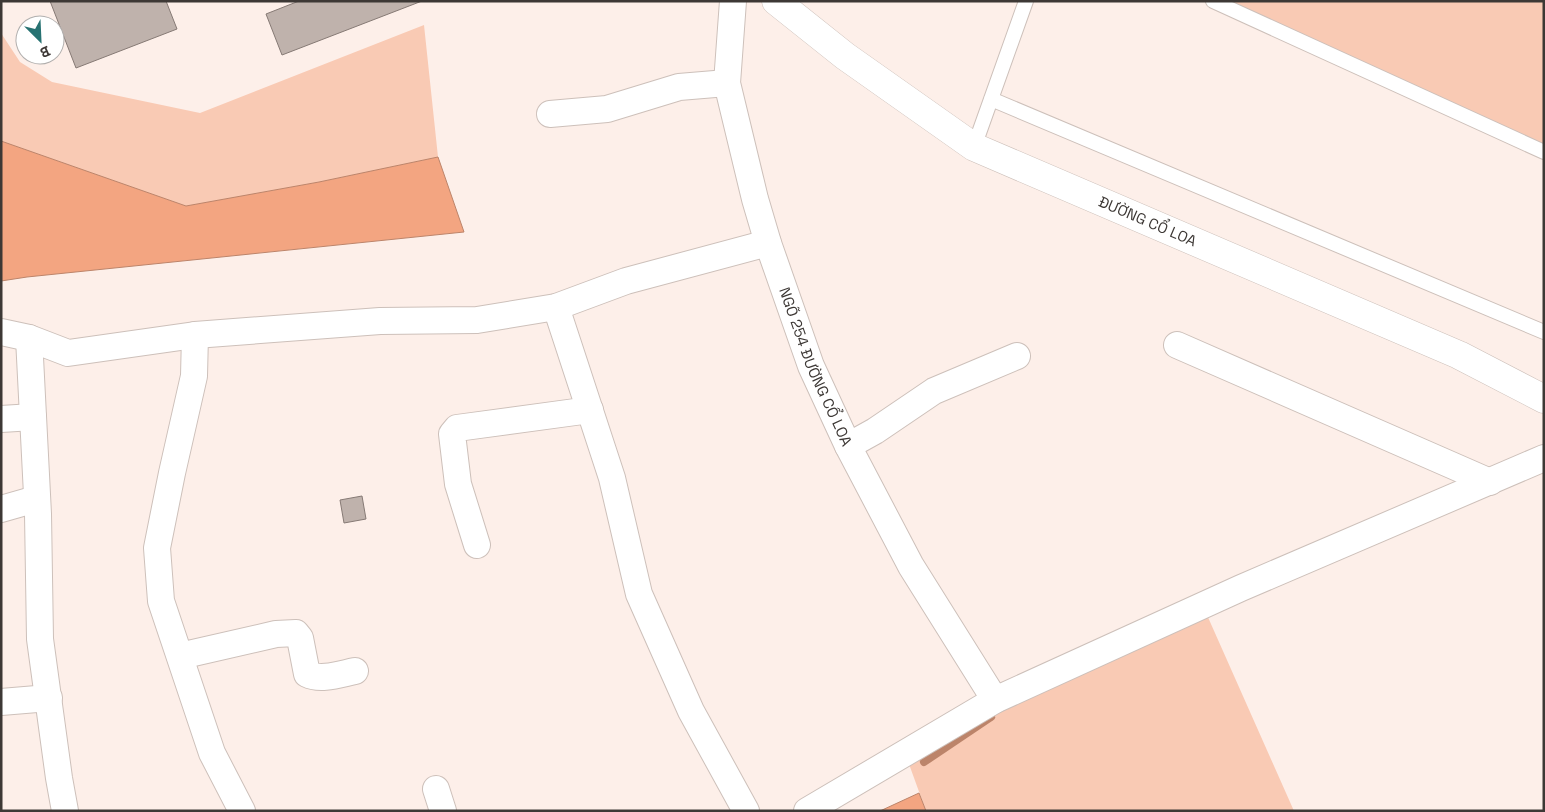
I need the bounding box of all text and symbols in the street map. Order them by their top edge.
north arrow [15,15,65,65]
text: B [37,42,53,62]
street label: ĐƯỜNG CỔ LOA [1096,192,1200,251]
street label: NGÕ 254 ĐƯỜNG CỔ LOA [775,285,857,449]

